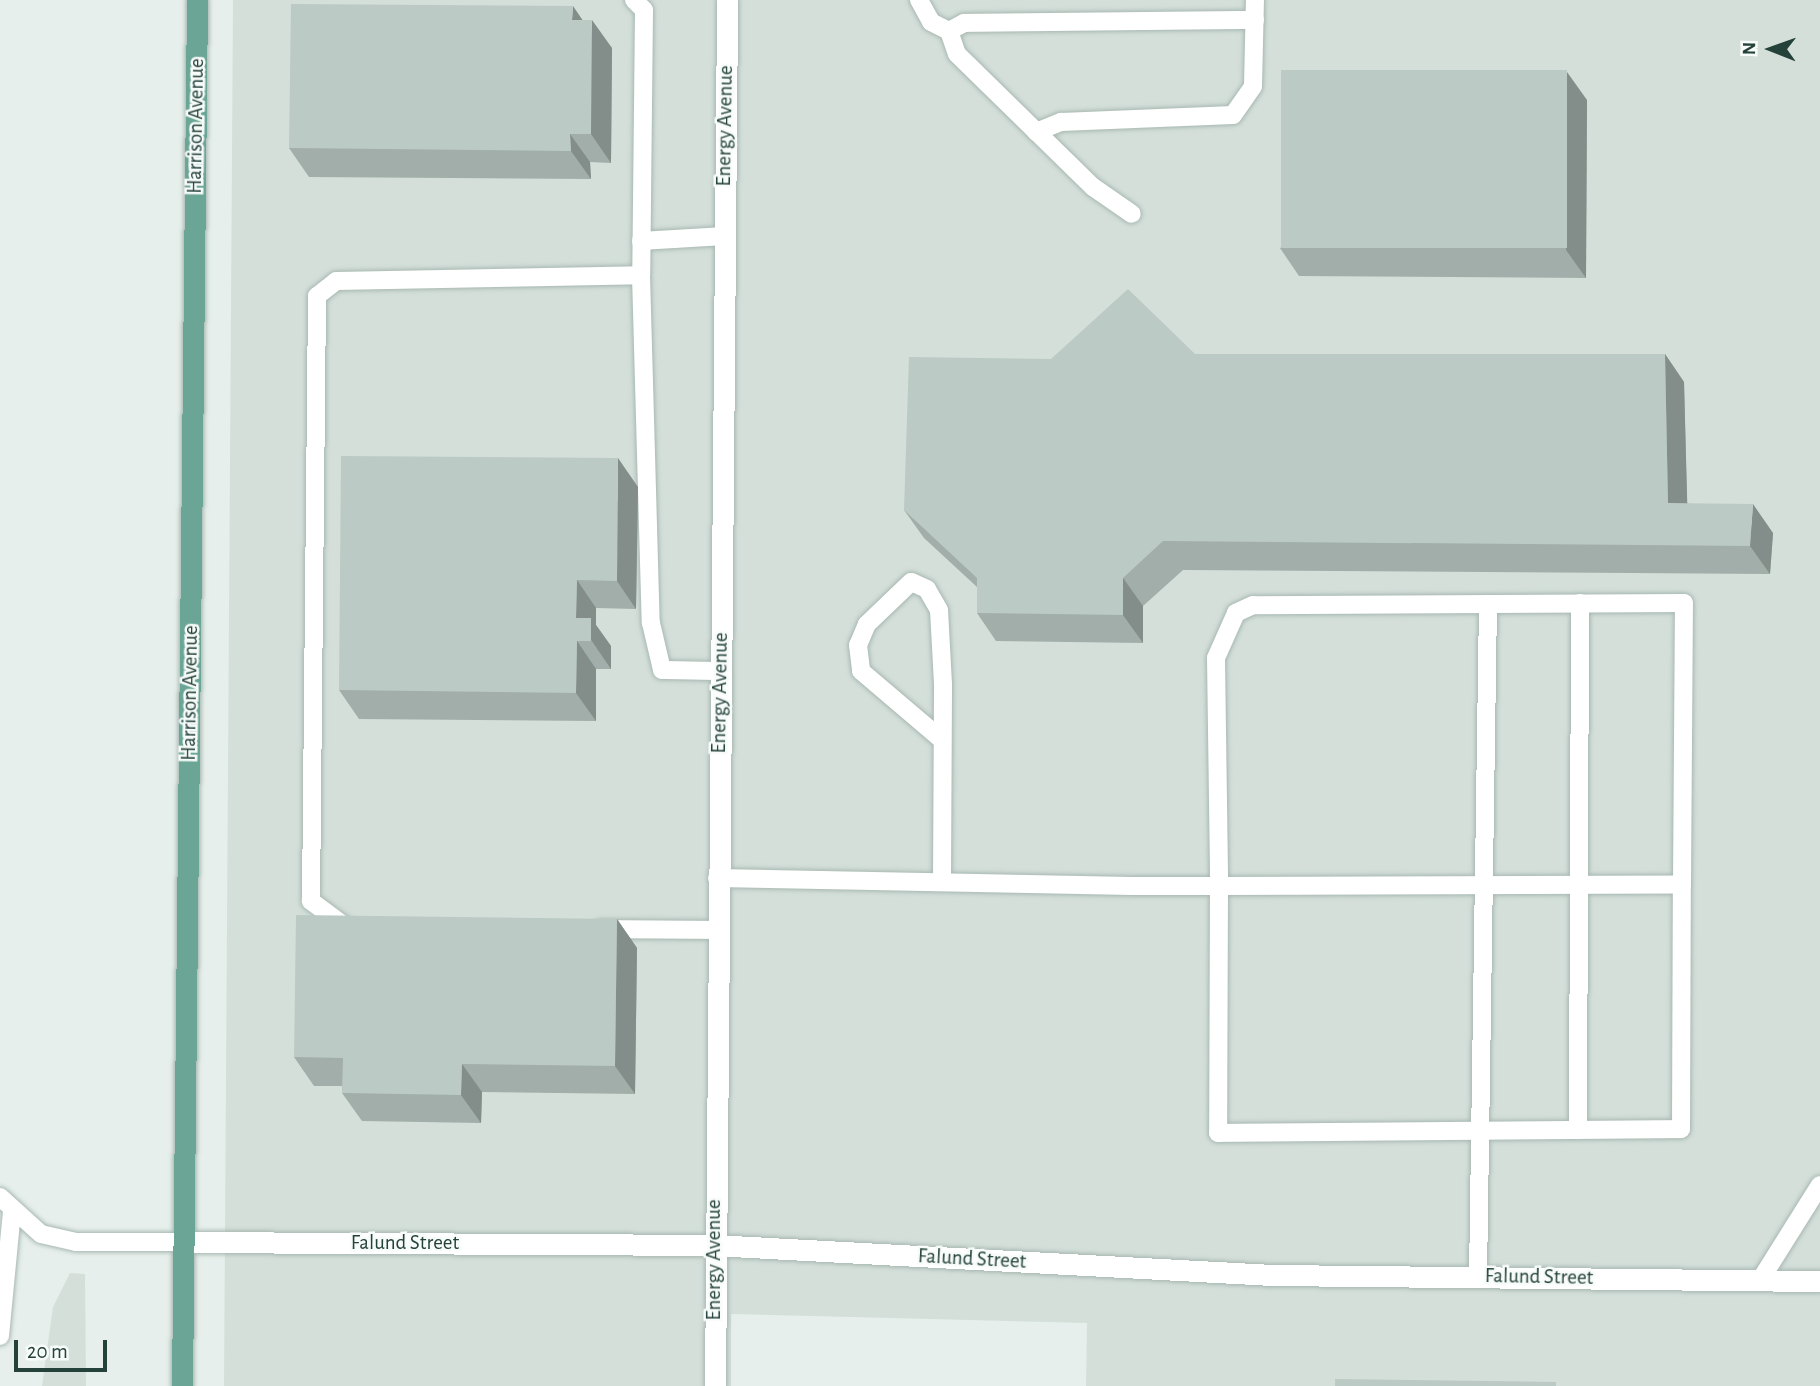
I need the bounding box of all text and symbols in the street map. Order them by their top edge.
north arrow [1736,14,1806,84]
text: N [1740,42,1759,55]
street label: Harrison Avenue [182,58,210,194]
street label: Energy Avenue [711,65,739,187]
street label: Harrison Avenue [176,625,204,761]
street label: Energy Avenue [706,632,734,754]
street label: Energy Avenue [701,1199,727,1321]
street label: Falund Street [351,1230,459,1256]
street label: Falund Street [917,1244,1027,1274]
street label: Falund Street [1485,1263,1593,1291]
scale bar [18,1326,110,1370]
text: 20 m [27,1341,68,1362]

